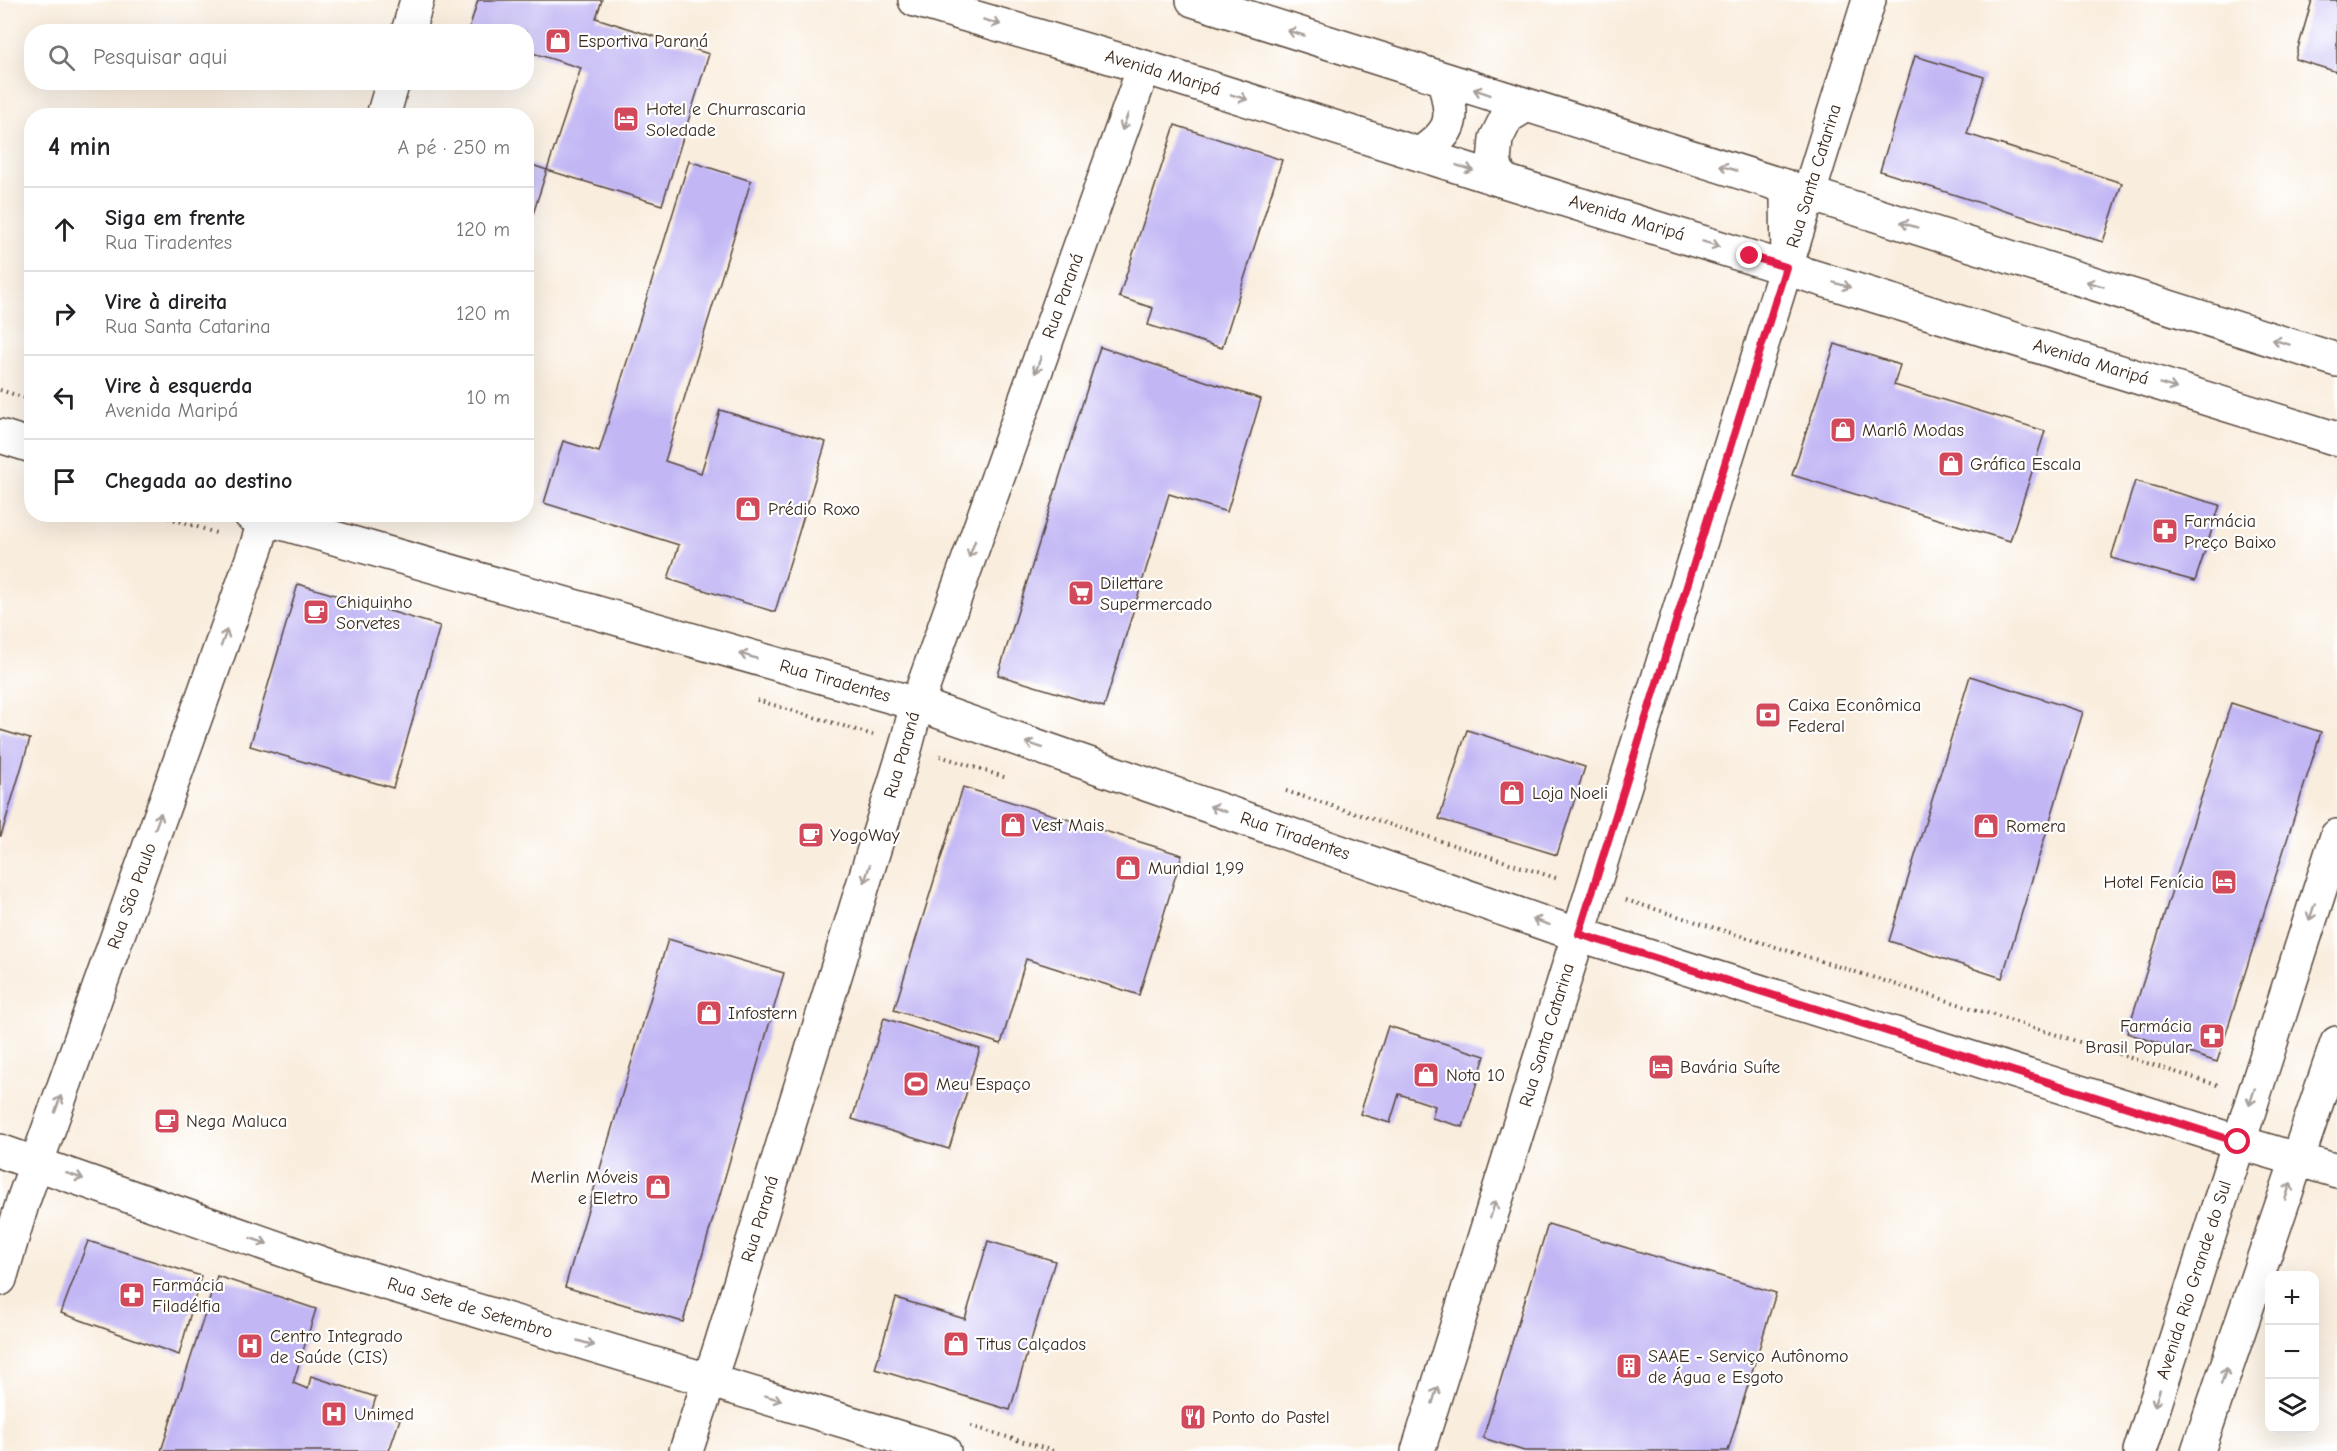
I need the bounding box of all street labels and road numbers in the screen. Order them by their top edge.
street label: Avenida Maripá [1103,45,1223,101]
street label: Rua Santa Catarina [1782,102,1846,250]
street label: Avenida Maripá [1567,190,1687,246]
street label: Rua Paraná [1038,251,1088,341]
street label: Avenida Maripá [2031,334,2151,390]
street label: Rua Tiradentes [777,655,893,707]
street label: Rua Paraná [880,709,924,801]
street label: Rua Tiradentes [1237,807,1353,865]
street label: Rua São Paulo [103,840,161,952]
street label: Rua Santa Catarina [1515,961,1579,1109]
street label: Rua Paraná [737,1173,783,1265]
street label: Avenida Rio Grande do Sul [2152,1178,2236,1382]
street label: Rua Sete de Setembro [385,1273,555,1343]

